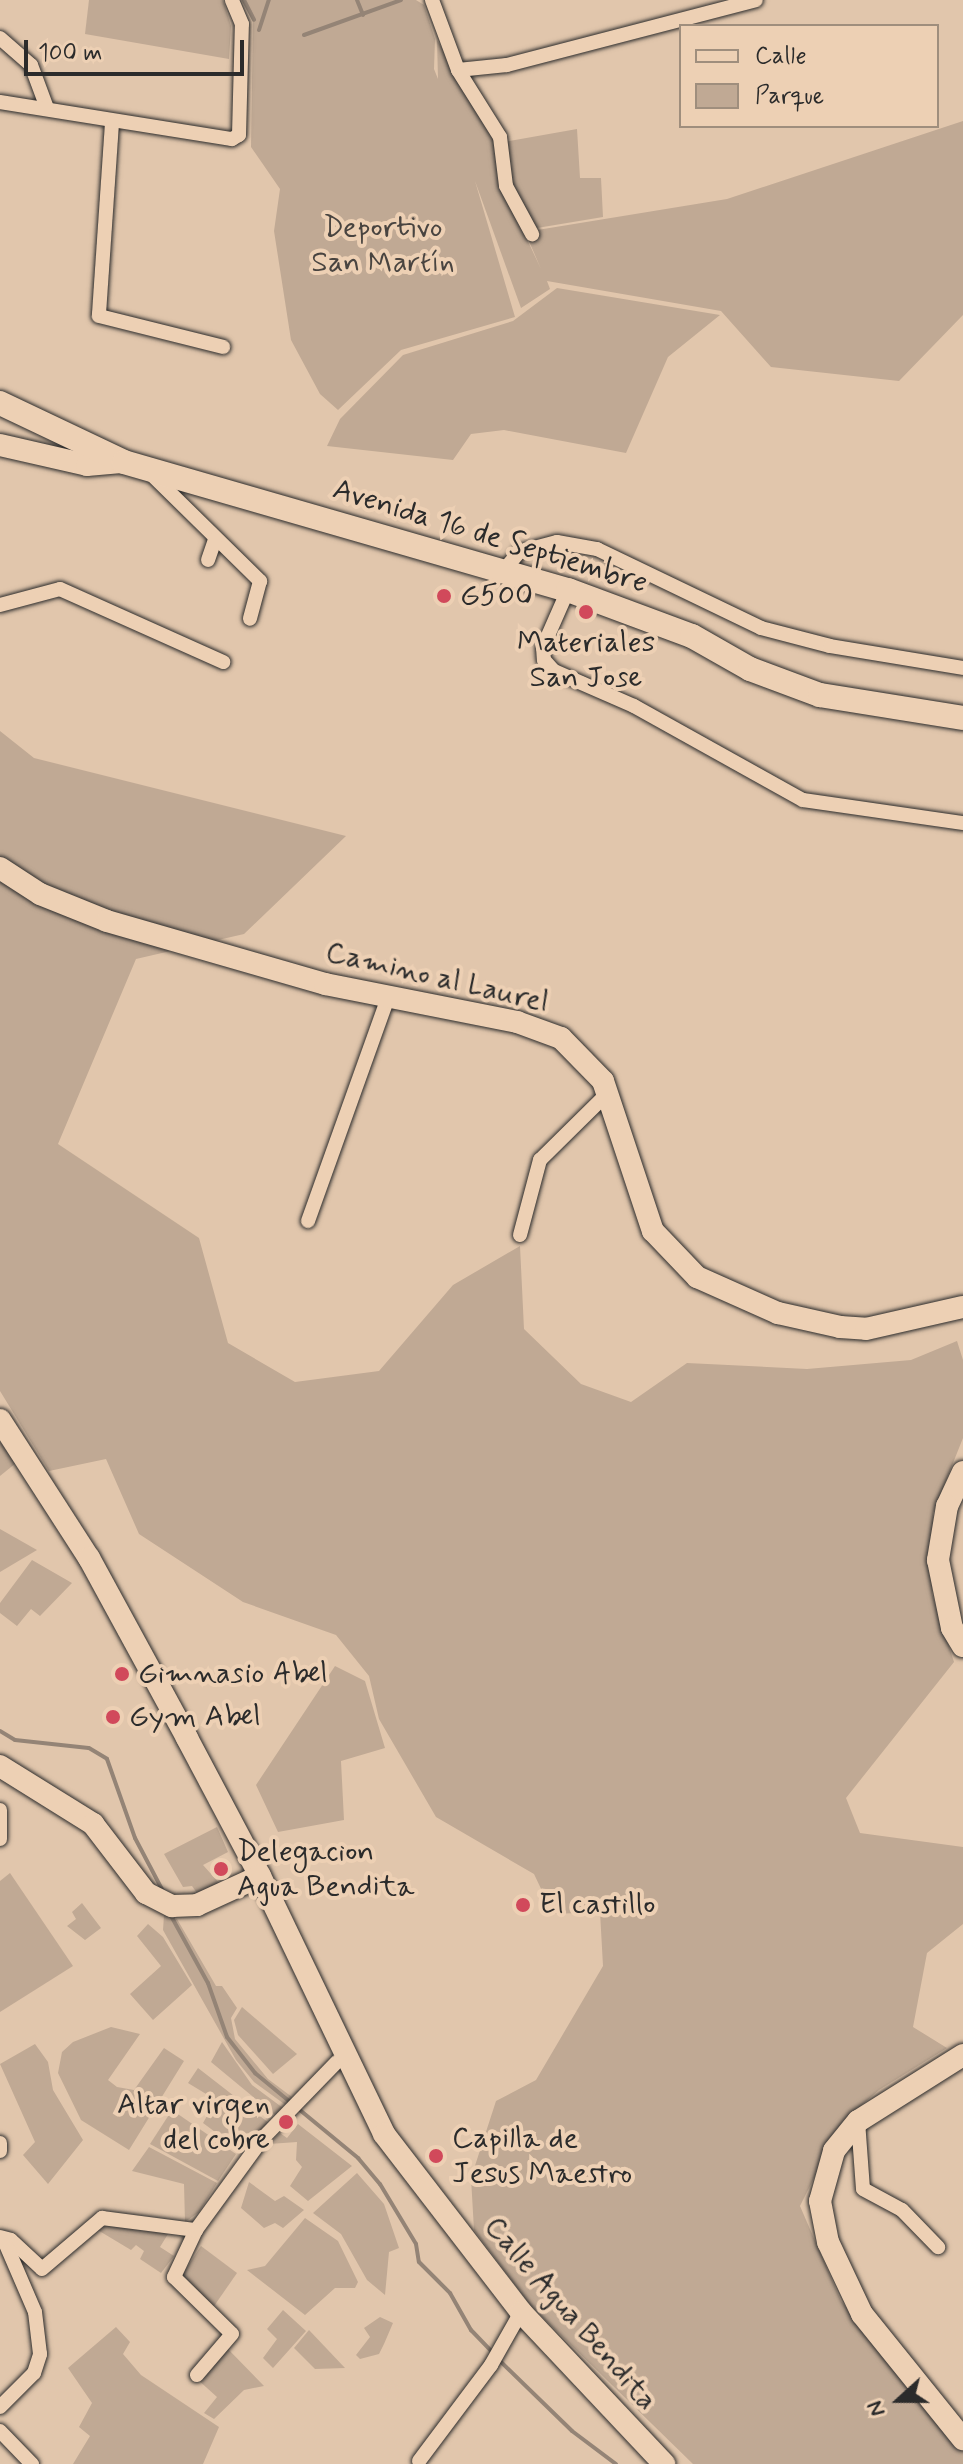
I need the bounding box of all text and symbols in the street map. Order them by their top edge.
scale bar [28,24,248,74]
legend [679,24,939,128]
text: 100 m [38,38,102,69]
text: Calle [755,41,807,72]
text: Parque [755,81,824,112]
park label: Deportivo San Martín [309,210,457,280]
street label: Avenida 16 de Septiembre [326,471,654,603]
place label: G500 [460,578,533,614]
marker: G500 [435,587,453,605]
marker: Materiales San Jose [577,603,595,621]
place label: Materiales San Jose [517,625,655,696]
street label: Camino al Laurel [325,936,549,1020]
place label: Gimnasio Abel [138,1656,328,1692]
marker: Gimnasio Abel [113,1665,131,1683]
place label: Gym Abel [129,1699,261,1735]
marker: Gym Abel [104,1708,122,1726]
place label: Delegacion Agua Bendita [237,1834,414,1904]
marker: Delegacion Agua Bendita [212,1860,230,1878]
place label: El castillo [539,1887,654,1923]
marker: El castillo [514,1896,532,1914]
place label: Altar virgen del cobre [119,2087,270,2158]
marker: Altar virgen del cobre [277,2113,295,2131]
place label: Capilla de Jesus Maestro [452,2121,628,2192]
marker: Capilla de Jesus Maestro [427,2147,445,2165]
street label: Calle Agua Bendita [474,2208,666,2420]
north arrow [859,2360,939,2440]
text: N [861,2397,892,2420]

